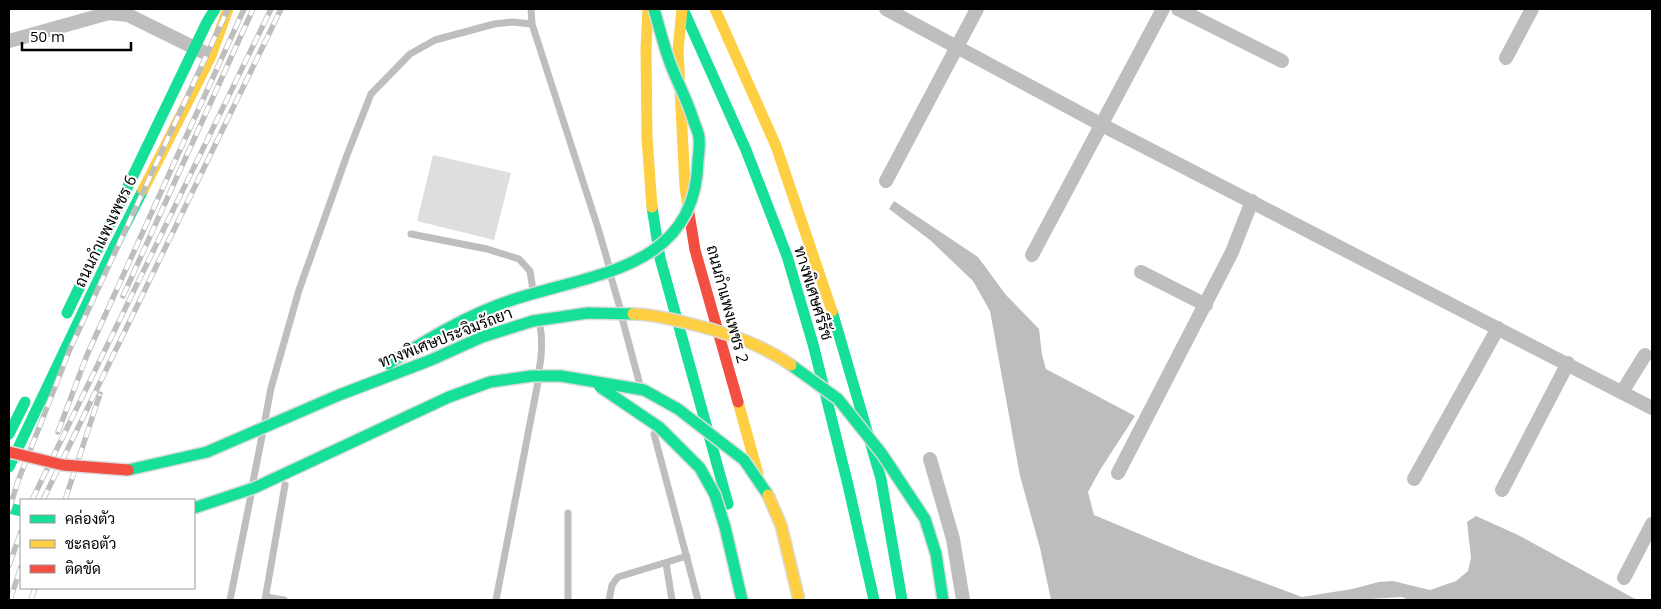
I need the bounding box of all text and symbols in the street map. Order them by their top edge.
scale bar [22,20,131,52]
text: 50 m [30,26,65,46]
street label: ถนนกำแพงเพชร 6 [68,171,142,291]
street label: ถนนกำแพงเพชร 2 [702,242,754,366]
street label: ทางพิเศษศรีรัช [789,243,839,343]
street label: ทางพิเศษประจิมรัถยา [375,301,515,373]
legend [20,499,195,589]
text: คล่องตัว [65,508,115,528]
text: ชะลอตัว [65,533,116,553]
text: ติดขัด [65,558,101,578]

